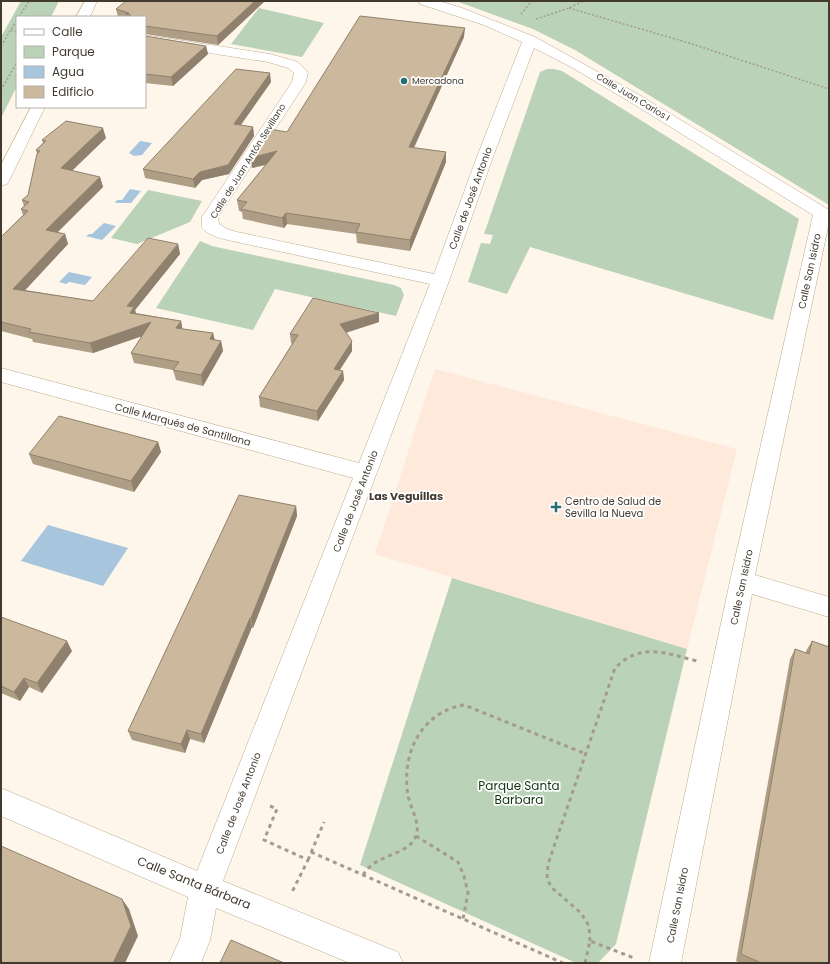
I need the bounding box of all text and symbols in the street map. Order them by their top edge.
legend [16,16,146,108]
text: Calle [52,23,83,40]
text: Parque [52,43,95,60]
text: Agua [52,63,84,80]
street label: Calle Juan Carlos I [594,70,672,124]
place label: Mercadona [412,75,464,87]
marker: Mercadona [399,76,409,86]
text: Edificio [52,83,94,100]
street label: Calle de Juan Antón Sevillano [208,101,289,221]
street label: Calle de José Antonio [445,145,496,252]
street label: Calle San Isidro [794,232,825,310]
street label: Calle Marqués de Santillana [113,399,253,450]
street label: Calle de José Antonio [329,448,382,554]
district label: Las Veguillas [369,488,443,504]
place label: Centro de Salud de Sevilla la Nueva [565,494,661,521]
marker: Centro de Salud de Sevilla la Nueva [550,501,562,513]
street label: Calle San Isidro [726,548,757,626]
street label: Calle de José Antonio [212,750,265,856]
park label: Parque Santa Barbara [478,777,560,808]
street label: Calle Santa Bárbara [135,852,254,913]
street label: Calle San Isidro [663,866,692,944]

